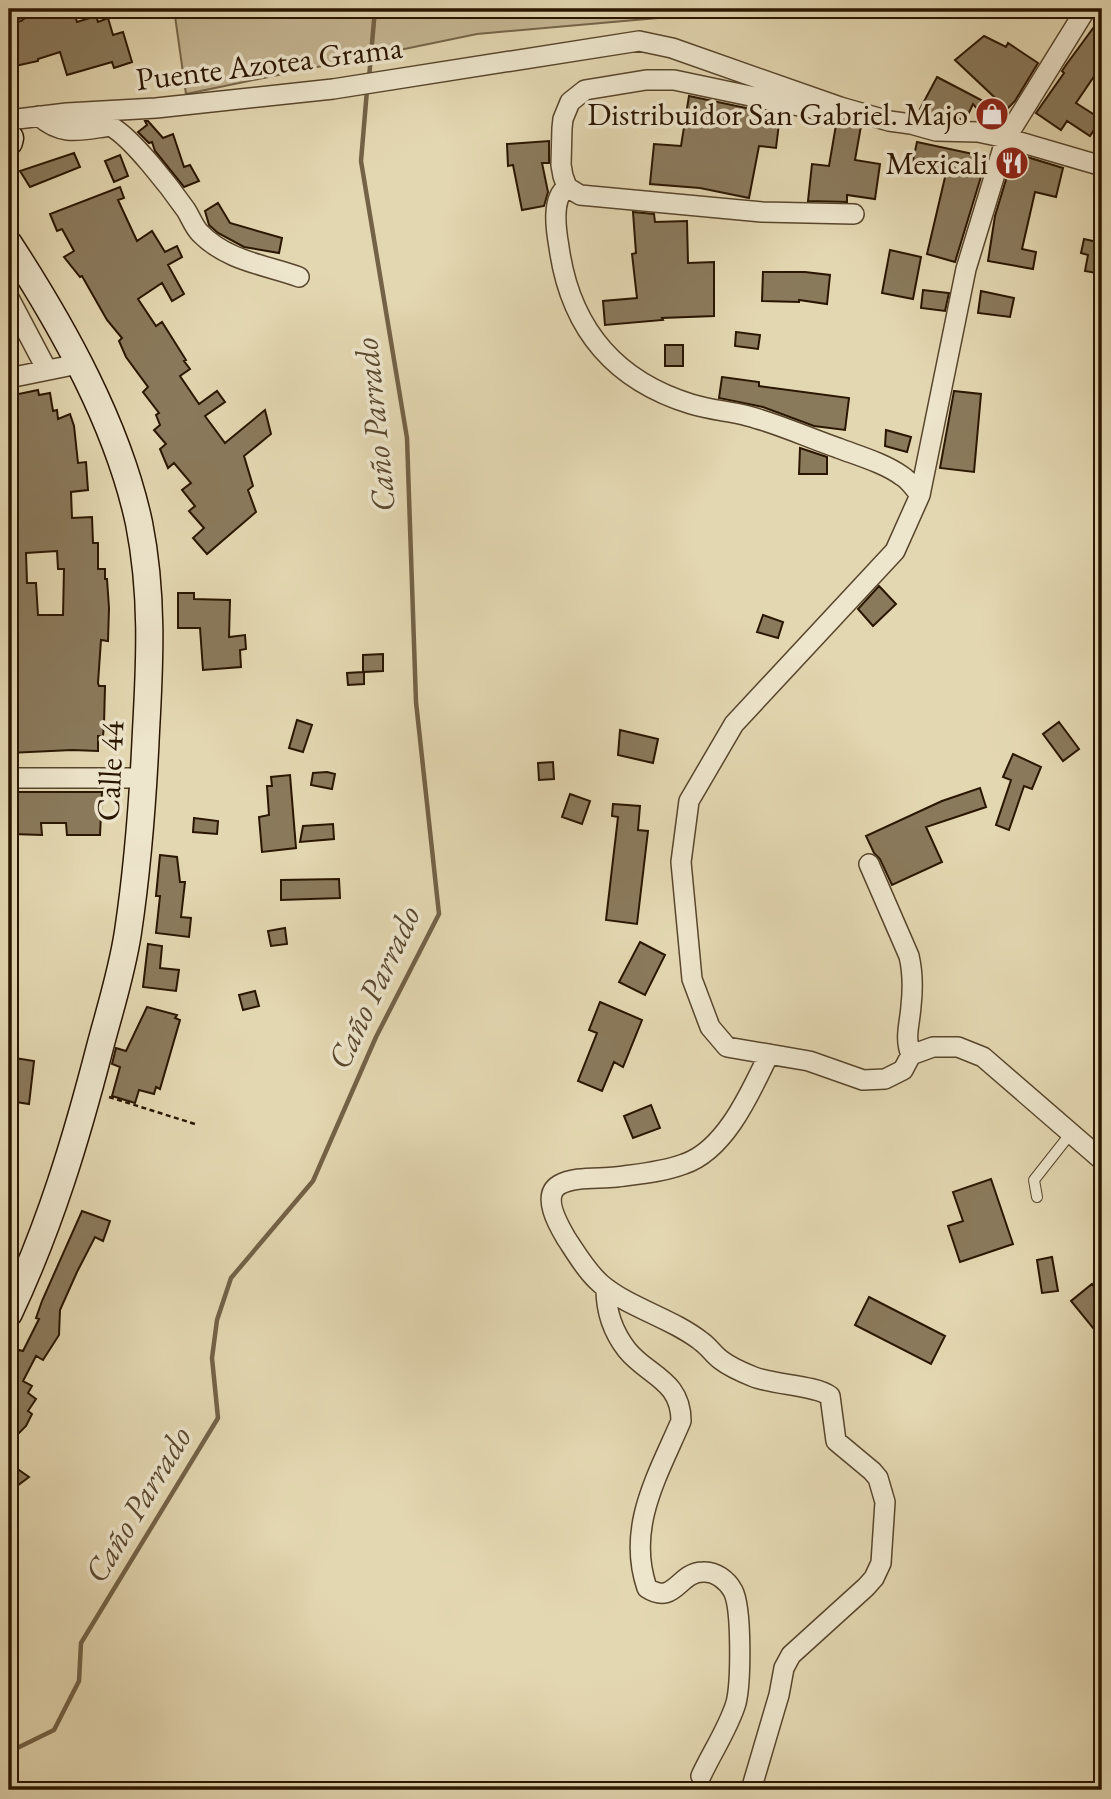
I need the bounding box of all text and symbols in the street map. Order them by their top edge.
street label: Puente Azotea Grama [133,26,405,100]
place label: Distribuidor San Gabriel. Majo [587,93,968,135]
shop icon: Distribuidor San Gabriel. Majo [973,95,1011,133]
place label: Mexicali [885,142,988,184]
restaurant icon: Mexicali [993,144,1031,182]
water label: Caño Parrado [344,336,405,514]
street label: Calle 44 [86,719,134,822]
water label: Caño Parrado [317,899,430,1076]
water label: Caño Parrado [74,1418,201,1590]

